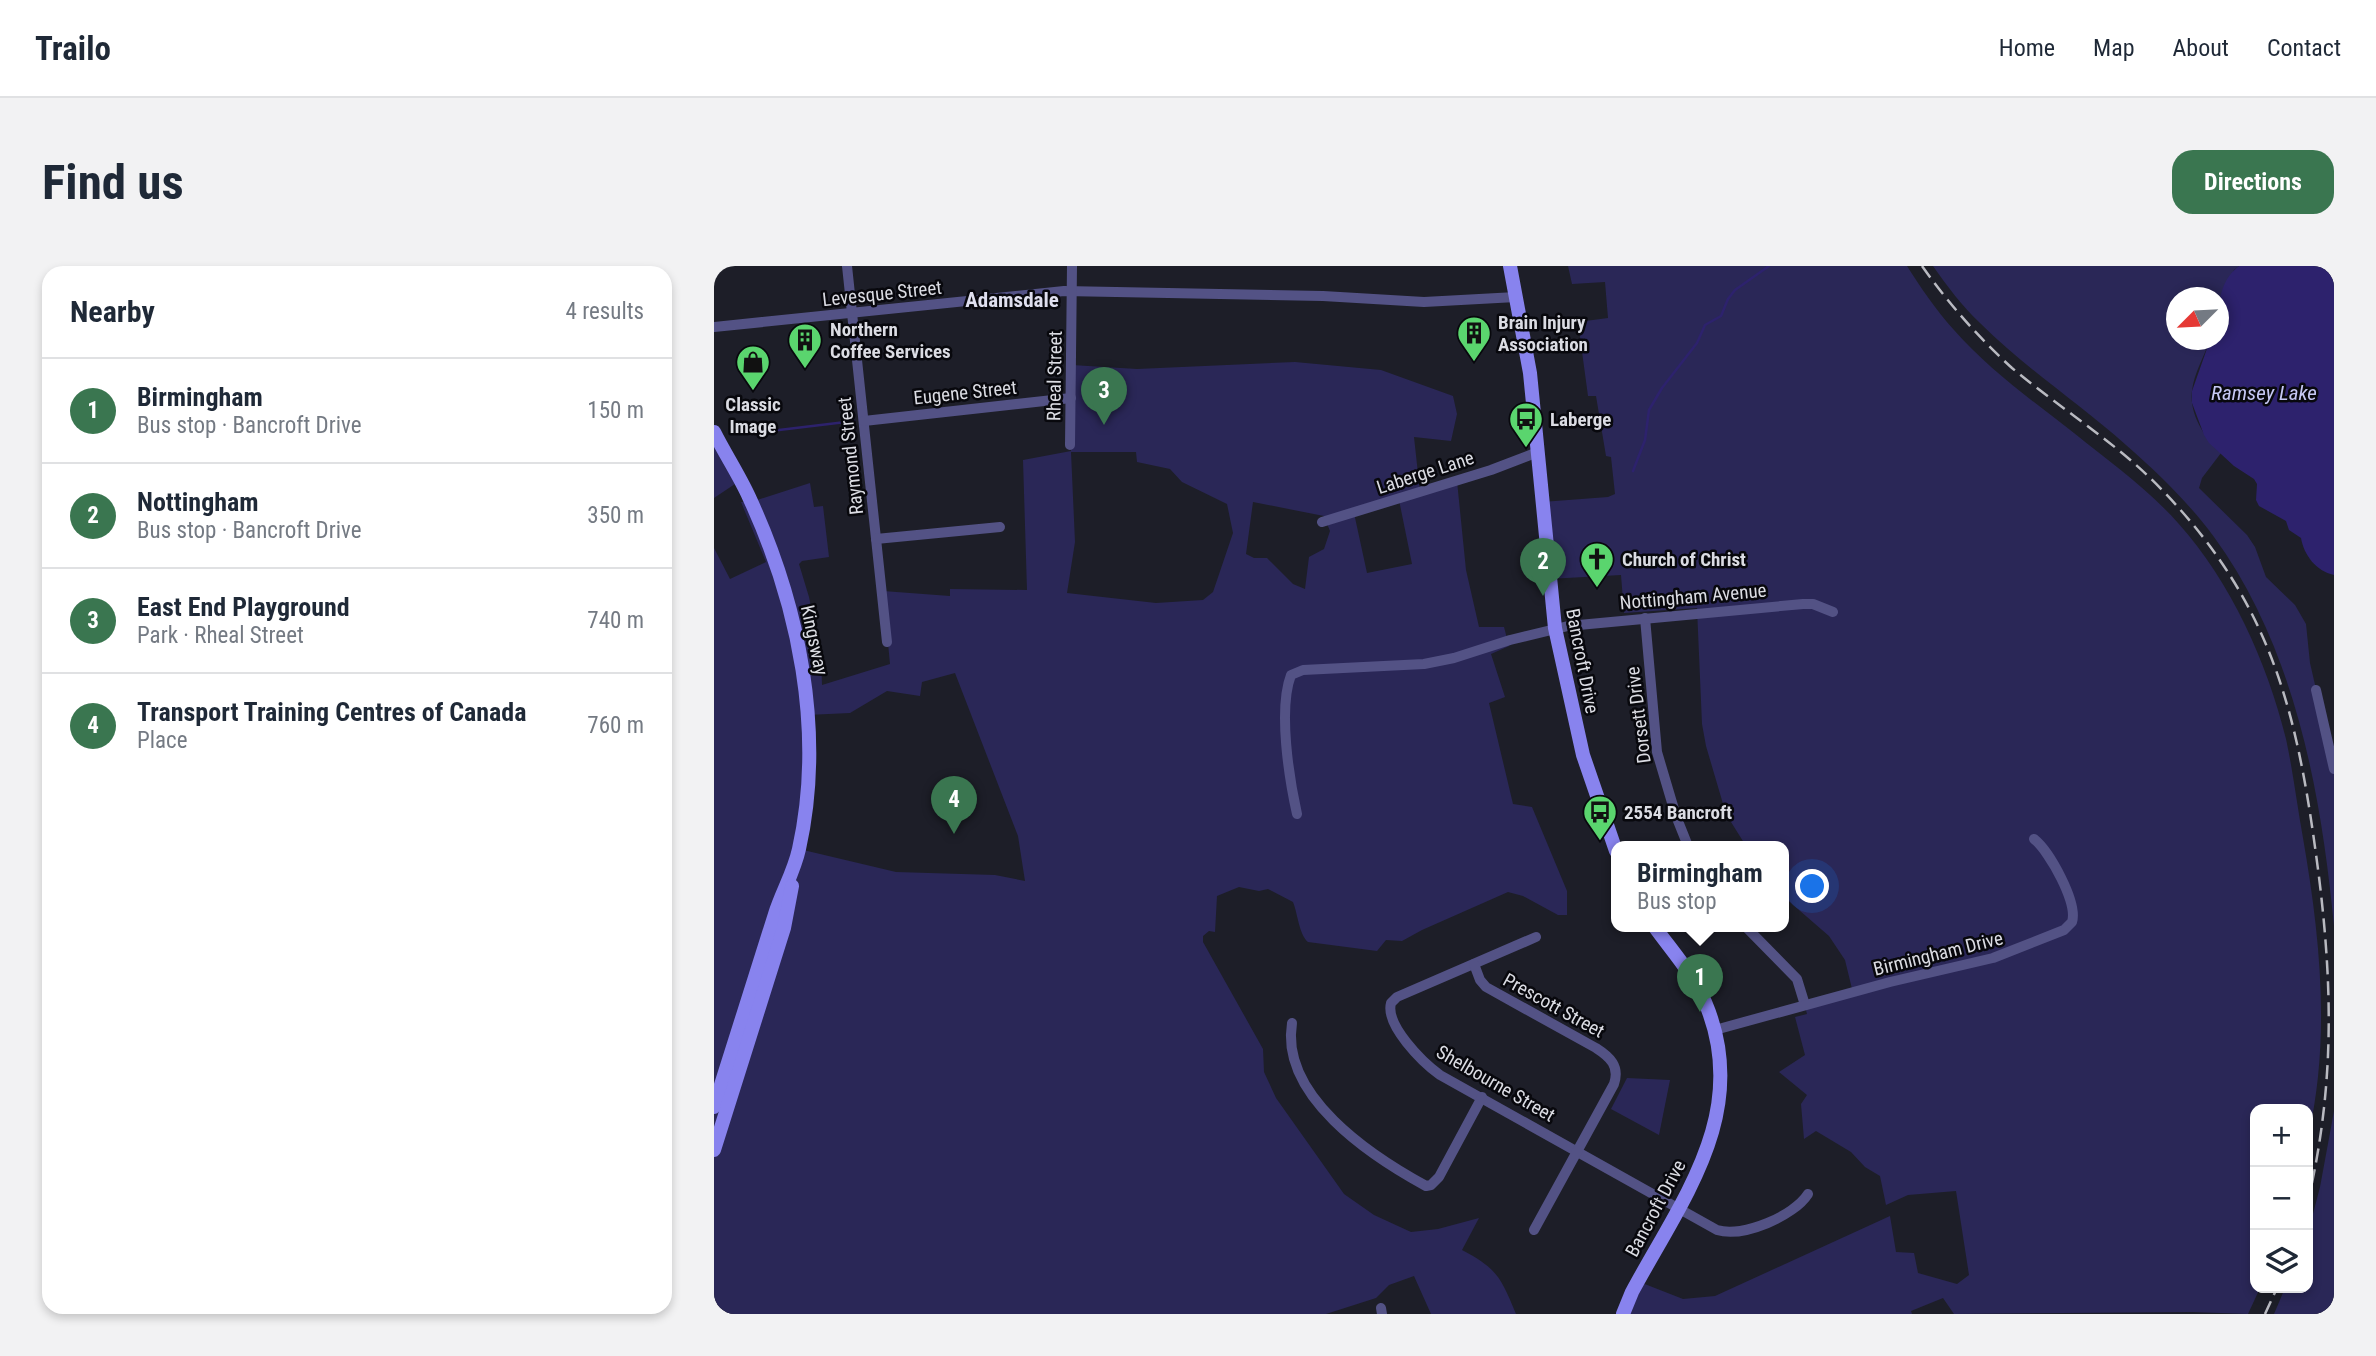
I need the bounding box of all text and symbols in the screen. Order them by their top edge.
text: Trailo [35,29,111,68]
text: Home [1999,34,2055,62]
text: Map [2093,34,2135,62]
text: About [2173,34,2229,62]
text: Contact [2267,34,2341,62]
button: Directions [2172,150,2334,214]
text: Find us [42,154,184,211]
street label: Levesque Street [821,276,943,311]
north arrow [2166,287,2229,350]
district label: Adamsdale [965,288,1059,312]
text: Nearby [70,294,155,329]
text: 4 results [566,298,644,325]
place label: Brain Injury Association [1498,311,1588,356]
building icon: Brain Injury Association [1455,314,1493,363]
place label: Northern Coffee Services [830,318,951,363]
building icon: Northern Coffee Services [786,321,824,370]
street label: Rheal Street [1042,331,1067,421]
shop icon: Classic Image [734,343,772,392]
pin: 3 [1081,367,1127,425]
street label: Eugene Street [912,376,1018,409]
water label: Ramsey Lake [2211,381,2317,405]
text: Birmingham [137,382,263,412]
place label: Classic Image [725,393,781,438]
street label: Raymond Street [833,396,868,516]
text: 1 [87,397,99,424]
text: 150 m [587,397,644,424]
bus stop icon: Laberge [1507,400,1545,449]
place label: Laberge [1550,408,1611,431]
text: Bus stop · Bancroft Drive [137,412,361,439]
street label: Laberge Lane [1374,446,1477,499]
text: Nottingham [137,487,259,517]
text: 2 [87,502,99,529]
text: 350 m [587,502,644,529]
text: Bus stop · Bancroft Drive [137,517,361,544]
pin: 2 [1520,538,1566,596]
church icon: Church of Christ [1578,540,1616,589]
place label: Church of Christ [1622,548,1746,571]
street label: Nottingham Avenue [1619,579,1767,614]
text: East End Playground [137,592,350,622]
street label: Kingsway [796,603,833,677]
text: 3 [87,607,99,634]
text: 740 m [587,607,644,634]
street label: Bancroft Drive [1561,607,1604,716]
text: Park · Rheal Street [137,622,304,649]
street label: Dorsett Drive [1621,665,1656,765]
text: Transport Training Centres of Canada [137,697,526,727]
text: 4 [87,712,99,739]
text: 760 m [587,712,644,739]
text: Place [137,727,187,754]
pin: 4 [931,776,977,834]
bus stop icon: 2554 Bancroft [1581,793,1619,842]
place label: 2554 Bancroft [1624,801,1732,824]
popup [1611,841,1789,932]
text: Birmingham [1637,858,1763,888]
your location [1795,869,1829,903]
text: Bus stop [1637,888,1717,915]
street label: Birmingham Drive [1871,926,2005,981]
pin: 1 [1677,954,1723,1012]
street label: Prescott Street [1499,968,1608,1043]
street label: Shelbourne Street [1432,1040,1559,1127]
map controls [2250,1104,2313,1293]
button: + [2250,1104,2313,1167]
street label: Bancroft Drive [1620,1156,1691,1261]
button: − [2250,1167,2313,1230]
button: layers [2250,1230,2313,1293]

